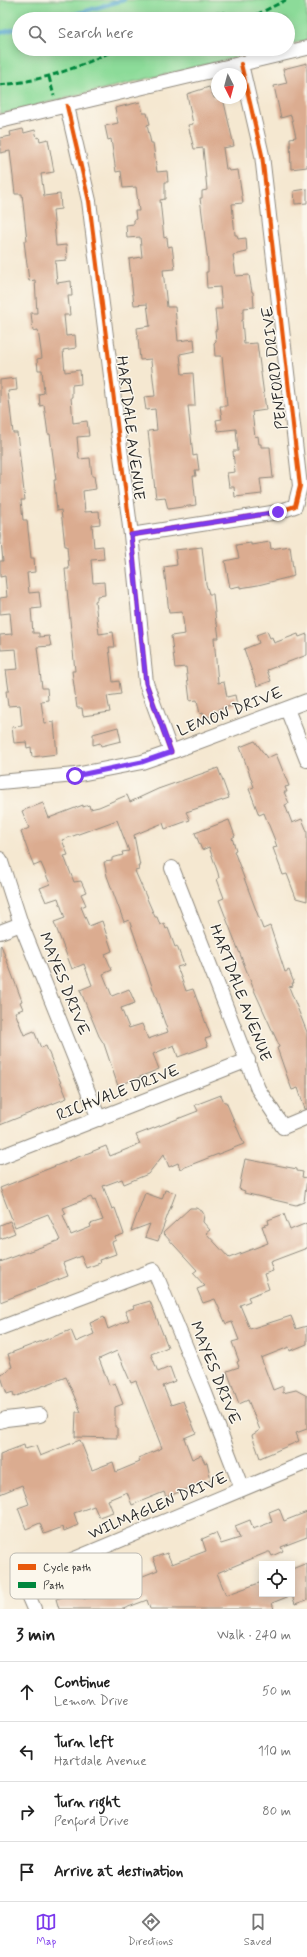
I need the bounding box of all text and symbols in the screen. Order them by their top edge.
search box [12,12,295,56]
icon: search [26,23,48,45]
text: Search here [58,24,134,44]
north arrow [211,68,247,104]
street label: PENFORD DRIVE [257,305,293,431]
street label: HARTDALE AVENUE [111,355,149,501]
route end [269,503,287,521]
street label: LEMON DRIVE [174,682,286,742]
route start [66,767,84,785]
street label: HARTDALE AVENUE [204,921,276,1065]
street label: MAYES DRIVE [34,929,94,1039]
street label: RICHVALE DRIVE [54,1060,182,1126]
street label: MAYES DRIVE [185,1318,245,1428]
street label: WILMAGLEN DRIVE [85,1467,231,1545]
legend [10,1553,142,1599]
text: Cycle path [43,1561,91,1575]
map controls [259,1561,295,1597]
button: locate [259,1561,295,1597]
text: Path [43,1579,64,1593]
text: 3 min [16,1624,55,1646]
text: Walk · 240 m [217,1627,291,1644]
text: Continue [54,1673,110,1693]
icon: ahead [16,1681,38,1703]
text: 50 m [262,1683,291,1700]
text: Lemon Drive [54,1693,128,1710]
text: Turn left [54,1733,114,1753]
icon: left [16,1741,38,1763]
text: 110 m [258,1743,291,1760]
text: Hartdale Avenue [54,1753,147,1770]
text: Turn right [54,1793,121,1813]
icon: right [16,1801,38,1823]
text: 80 m [262,1803,291,1820]
text: Penford Drive [54,1813,129,1830]
icon: arrive [16,1861,38,1883]
text: Arrive at destination [54,1862,183,1882]
tab: Map [35,1911,57,1949]
tab: Directions [128,1911,173,1949]
tab: Saved [244,1911,272,1949]

